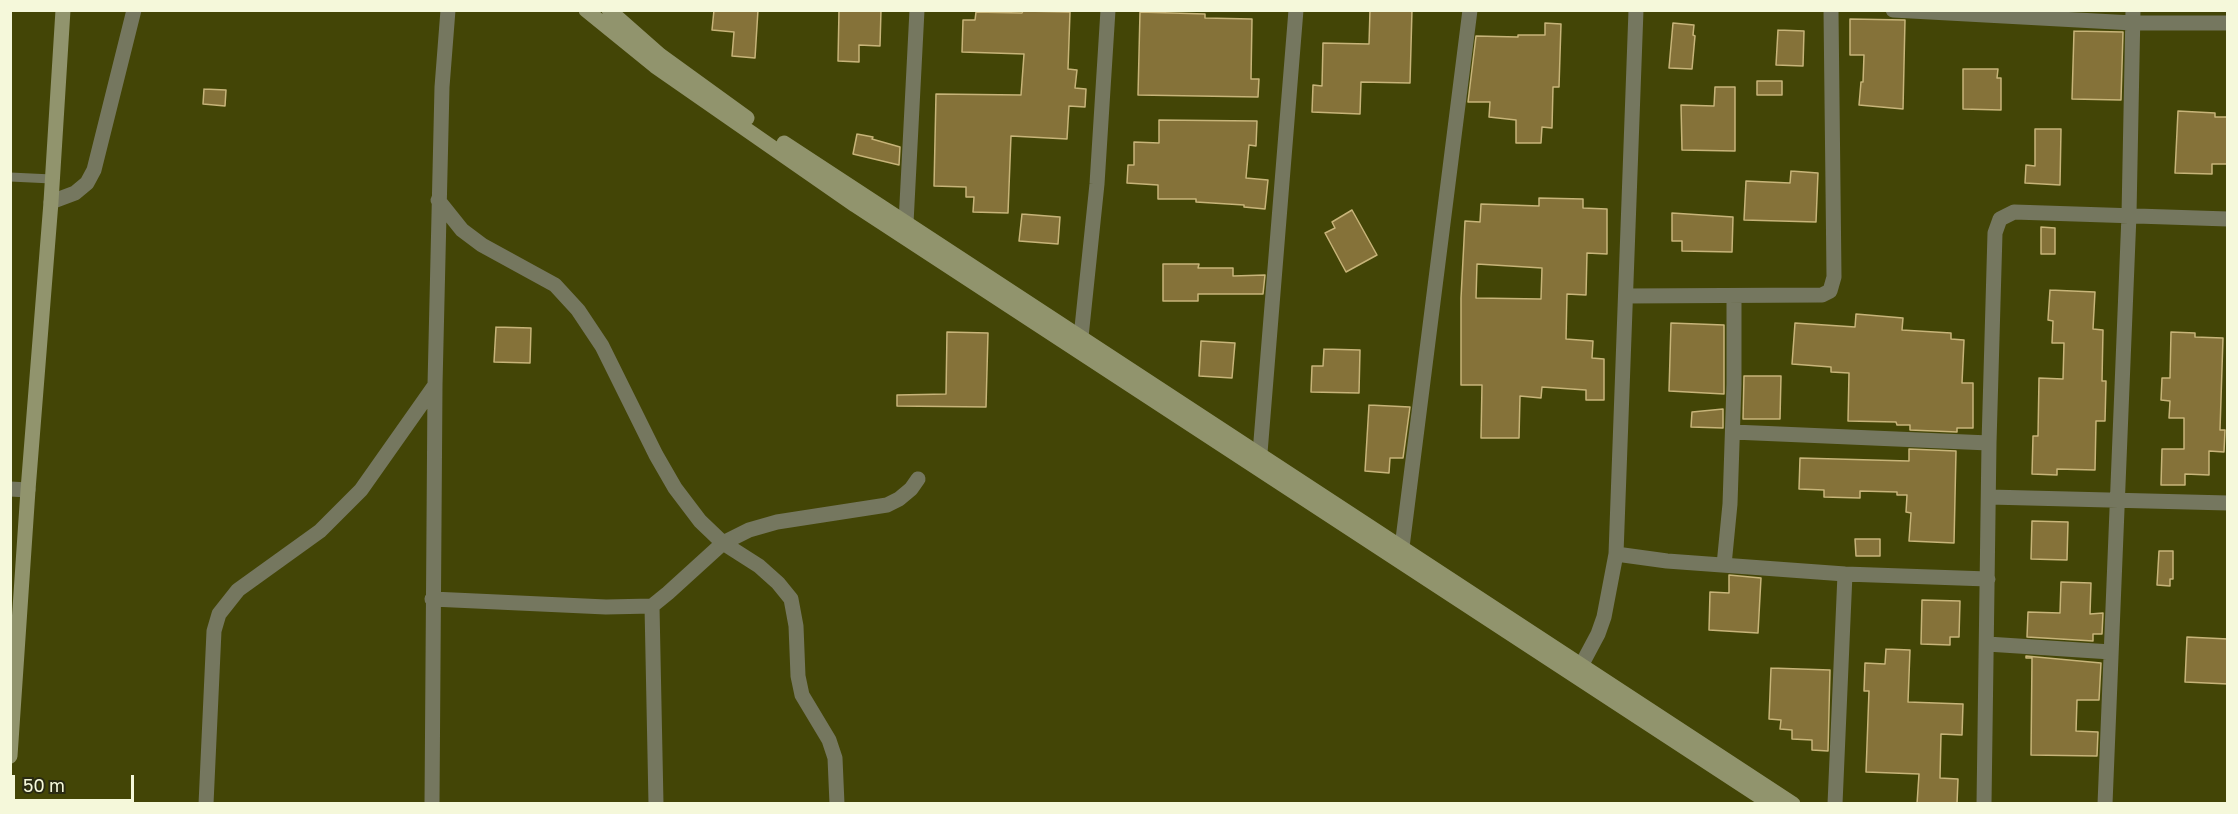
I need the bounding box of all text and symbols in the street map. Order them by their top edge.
scale bar [15,763,136,801]
text: 50 m [23,774,65,796]

